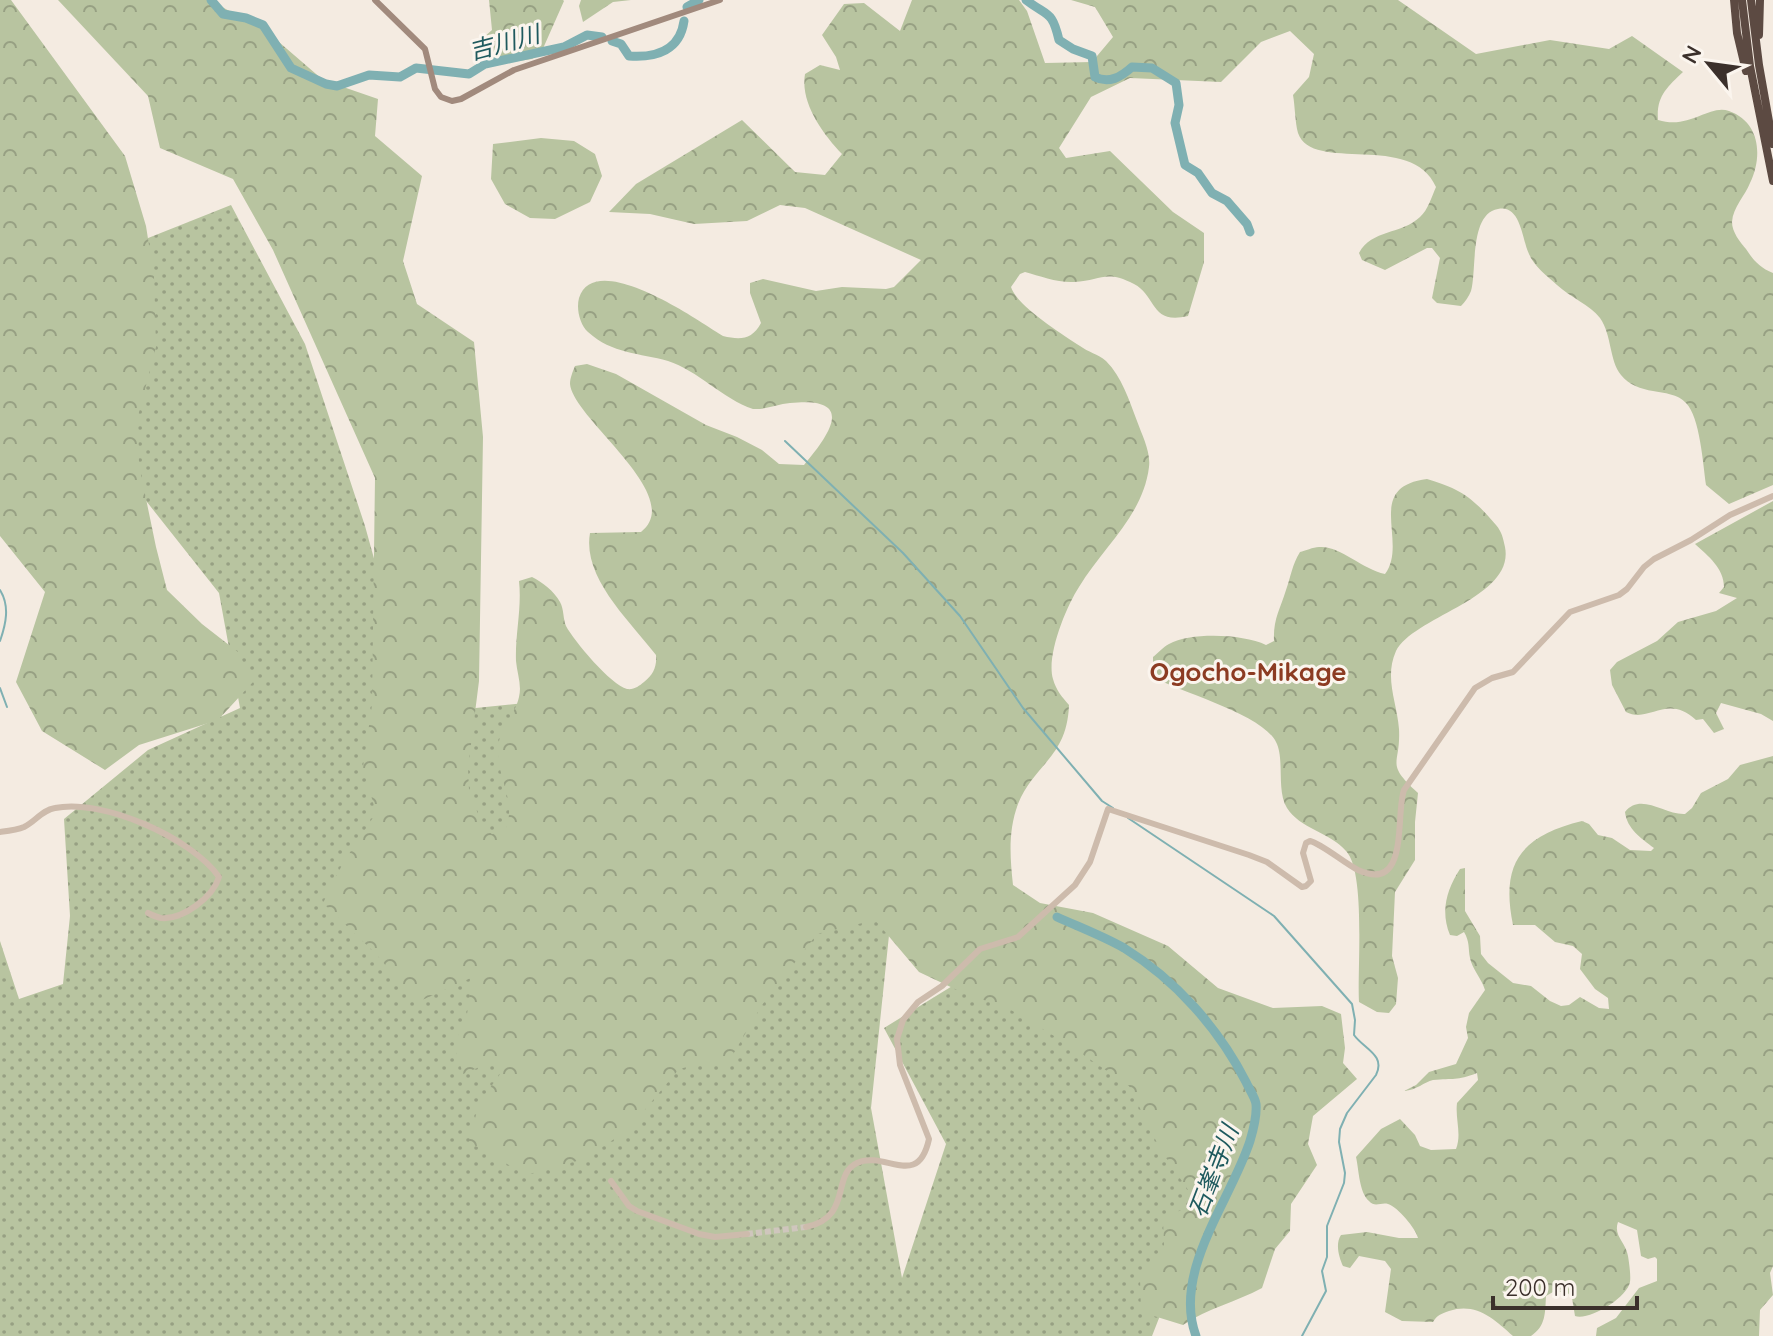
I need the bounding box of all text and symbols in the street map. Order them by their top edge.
water label: 吉川川 [465,17,546,66]
north arrow [1669,24,1749,104]
text: N [1675,40,1708,68]
district label: Ogocho-Mikage [1149,655,1347,688]
water label: 石峯寺川 [1182,1118,1245,1221]
scale bar [1493,1260,1637,1310]
text: 200 m [1505,1272,1575,1302]

